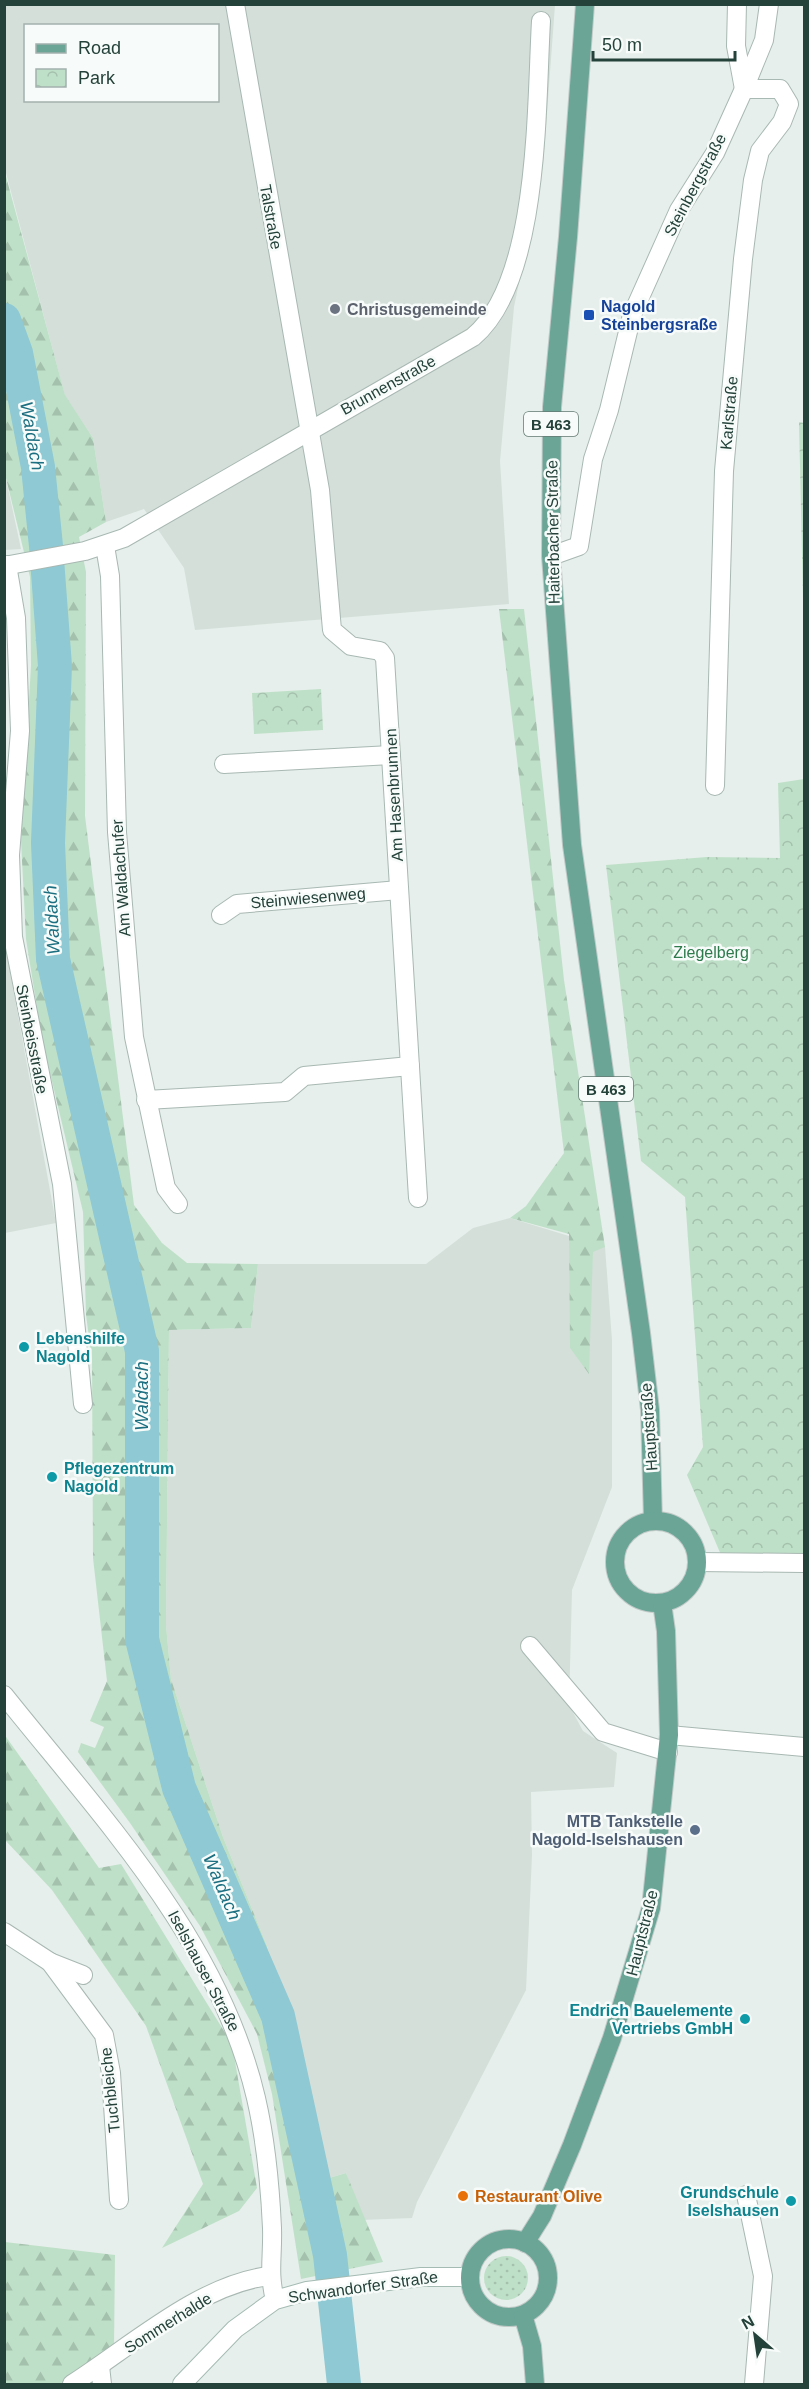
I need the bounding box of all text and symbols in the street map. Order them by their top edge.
legend [24,24,219,102]
scale bar [593,24,736,62]
text: 50 m [602,35,642,55]
text: Road [78,38,121,58]
text: Park [78,68,116,88]
street label: Steinbergstraße [661,131,729,239]
street label: Talstraße [257,183,285,251]
place label: Nagold Steinbergsraße [601,298,718,333]
place label: Christusgemeinde [347,301,487,318]
marker: Christusgemeinde [328,302,342,316]
marker: Nagold Steinbergsraße [582,308,596,322]
street label: Brunnenstraße [338,352,438,418]
street label: Karlstraße [717,375,741,450]
water label: Waldach [16,400,48,472]
road number: B 463 [524,412,578,436]
street label: Haiterbacher Straße [543,460,563,604]
street label: Am Hasenbrunnen [382,728,406,862]
street label: Am Waldachufer [108,818,134,937]
street label: Steinwiesenweg [250,884,366,912]
water label: Waldach [40,885,64,955]
park label: Ziegelberg [673,944,749,961]
street label: Steinbeisstraße [13,983,51,1095]
road number: B 463 [579,1077,633,1101]
place label: Lebenshilfe Nagold [36,1330,125,1365]
marker: Lebenshilfe Nagold [17,1340,31,1354]
water label: Waldach [132,1361,152,1431]
street label: Hauptstraße [637,1382,661,1472]
place label: Pflegezentrum Nagold [64,1460,174,1495]
marker: Pflegezentrum Nagold [45,1470,59,1484]
place label: MTB Tankstelle Nagold-Iselshausen [532,1813,683,1848]
marker: MTB Tankstelle Nagold-Iselshausen [688,1823,702,1837]
water label: Waldach [199,1851,245,1923]
street label: Hauptstraße [623,1888,661,1978]
street label: Iselshauser Straße [165,1908,243,2034]
place label: Endrich Bauelemente Vertriebs GmbH [569,2002,733,2037]
marker: Endrich Bauelemente Vertriebs GmbH [738,2012,752,2026]
street label: Tuchbleiche [97,2046,123,2133]
place label: Grundschule Iselshausen [680,2184,779,2219]
place label: Restaurant Olive [475,2188,602,2205]
marker: Restaurant Olive [456,2189,470,2203]
marker: Grundschule Iselshausen [784,2194,798,2208]
street label: Schwandorfer Straße [287,2268,439,2306]
street label: Sommerhalde [121,2289,215,2357]
north arrow [725,2305,785,2365]
text: N [739,2312,757,2333]

